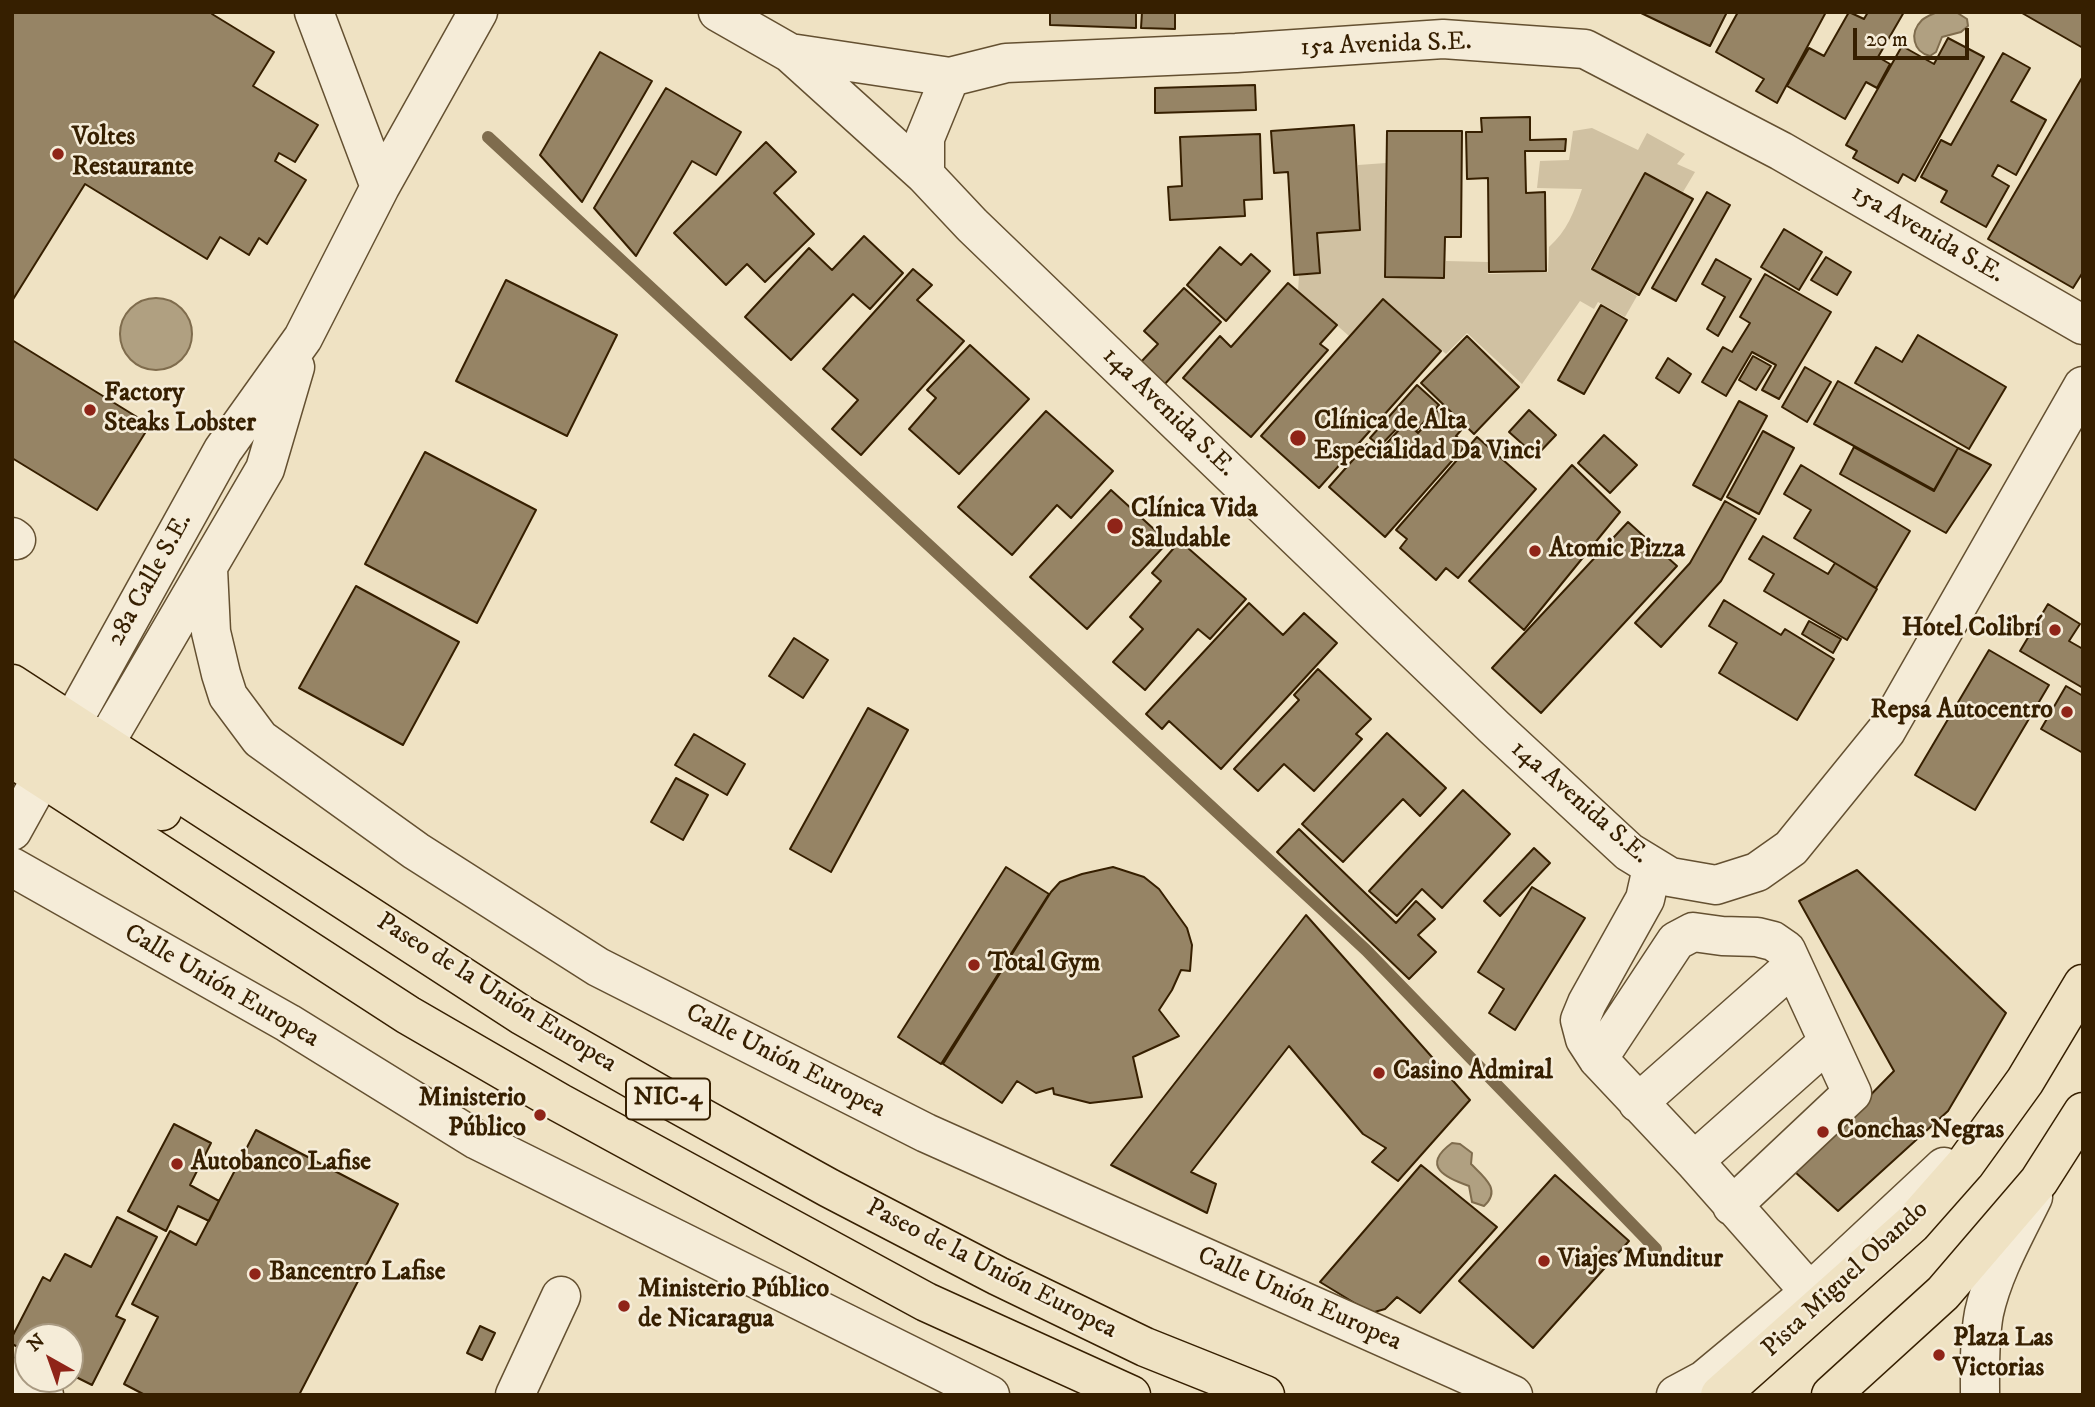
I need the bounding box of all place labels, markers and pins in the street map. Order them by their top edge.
place label: Voltes Restaurante [72,123,194,184]
marker: Voltes Restaurante [50,146,66,162]
place label: Factory Steaks Lobster [104,379,256,440]
marker: Factory Steaks Lobster [82,402,98,418]
place label: Clínica de Alta Especialidad Da Vinci [1314,407,1541,468]
marker: Clínica de Alta Especialidad Da Vinci [1288,428,1308,448]
place label: Clínica Vida Saludable [1131,495,1258,556]
marker: Clínica Vida Saludable [1105,516,1125,536]
place label: Atomic Pizza [1549,535,1685,567]
marker: Atomic Pizza [1527,543,1543,559]
place label: Hotel Colibrí [1902,614,2041,646]
marker: Hotel Colibrí [2047,622,2063,638]
place label: Repsa Autocentro [1871,696,2053,728]
marker: Repsa Autocentro [2059,704,2075,720]
place label: Total Gym [988,949,1100,981]
marker: Total Gym [966,957,982,973]
place label: Casino Admiral [1393,1057,1553,1089]
marker: Casino Admiral [1371,1065,1387,1081]
place label: Ministerio Público [418,1084,526,1146]
marker: Ministerio Público [532,1107,548,1123]
place label: Conchas Negras [1837,1116,2004,1148]
marker: Conchas Negras [1815,1124,1831,1140]
place label: Autobanco Lafise [191,1148,371,1180]
marker: Autobanco Lafise [169,1156,185,1172]
place label: Viajes Munditur [1558,1245,1723,1277]
marker: Viajes Munditur [1536,1253,1552,1269]
place label: Bancentro Lafise [269,1258,446,1290]
marker: Bancentro Lafise [247,1266,263,1282]
place label: Ministerio Público de Nicaragua [638,1275,829,1336]
marker: Ministerio Público de Nicaragua [616,1298,632,1314]
place label: Plaza Las Victorias [1953,1324,2053,1386]
marker: Plaza Las Victorias [1931,1347,1947,1363]

